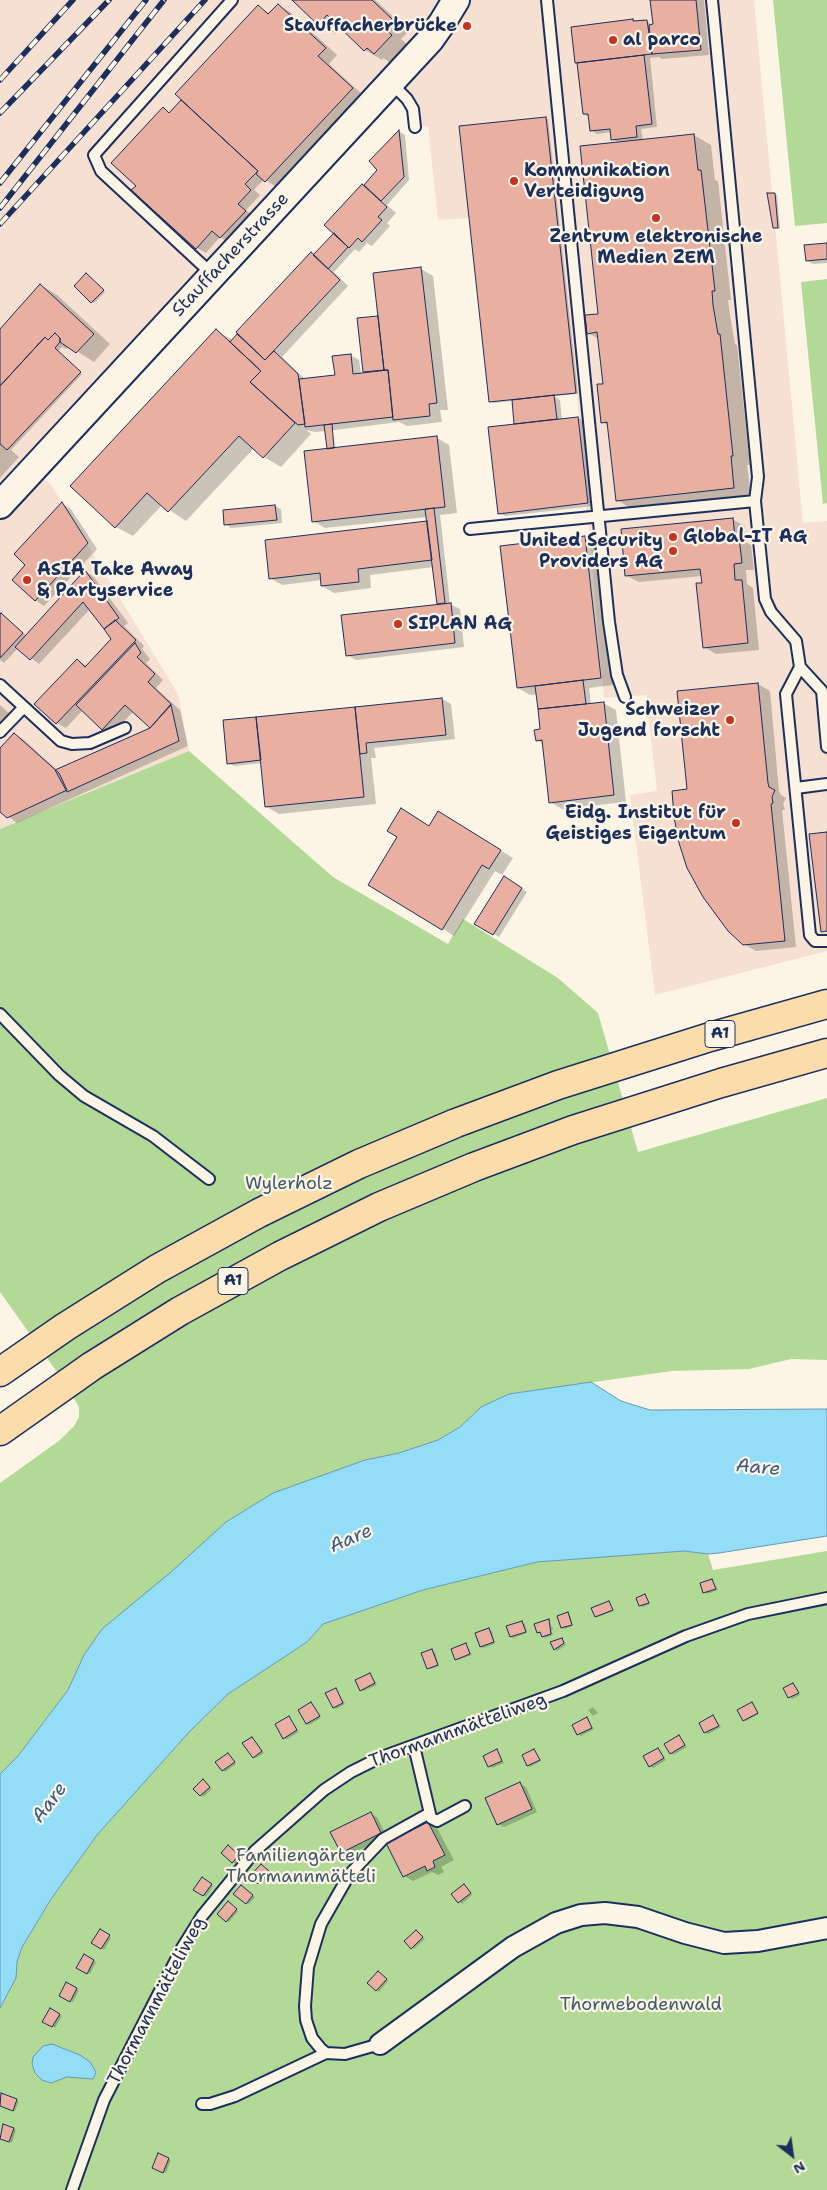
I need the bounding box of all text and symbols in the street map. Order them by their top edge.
place label: Stauffacherbrücke [284,15,457,37]
marker: Stauffacherbrücke [461,20,473,32]
place label: al parco [623,29,701,51]
marker: al parco [607,34,619,46]
place label: Kommunikation Verteidigung [524,160,670,202]
marker: Kommunikation Verteidigung [508,175,520,187]
street label: Stauffacherstrasse [168,189,294,321]
marker: Zentrum elektronische Medien ZEM [650,212,662,224]
place label: Zentrum elektronische Medien ZEM [549,226,763,268]
place label: Global-IT AG [683,526,807,548]
place label: United Security Providers AG [519,530,663,572]
marker: Global-IT AG [667,531,679,543]
marker: United Security Providers AG [667,545,679,557]
place label: ASIA Take Away & Partyservice [37,559,193,602]
marker: ASIA Take Away & Partyservice [21,574,33,586]
place label: SIPLAN AG [408,613,512,635]
marker: SIPLAN AG [392,618,404,630]
place label: Schweizer Jugend forscht [578,699,720,742]
marker: Schweizer Jugend forscht [724,714,736,726]
place label: Eidg. Institut für Geistiges Eigentum [546,802,726,844]
marker: Eidg. Institut für Geistiges Eigentum [730,817,742,829]
road number: A1 [705,1021,735,1048]
park label: Wylerholz [245,1173,333,1195]
road number: A1 [218,1268,248,1294]
water label: Aare [735,1455,781,1481]
water label: Aare [326,1520,376,1558]
street label: Thormannmätteliweg [367,1689,549,1773]
water label: Aare [28,1778,72,1828]
park label: Familiengärten Thormannmätteli [226,1845,376,1888]
street label: Thormannmätteliweg [104,1913,210,2089]
park label: Thormebodenwald [560,1994,722,2016]
north arrow [767,2130,817,2180]
text: N [790,2157,809,2179]

